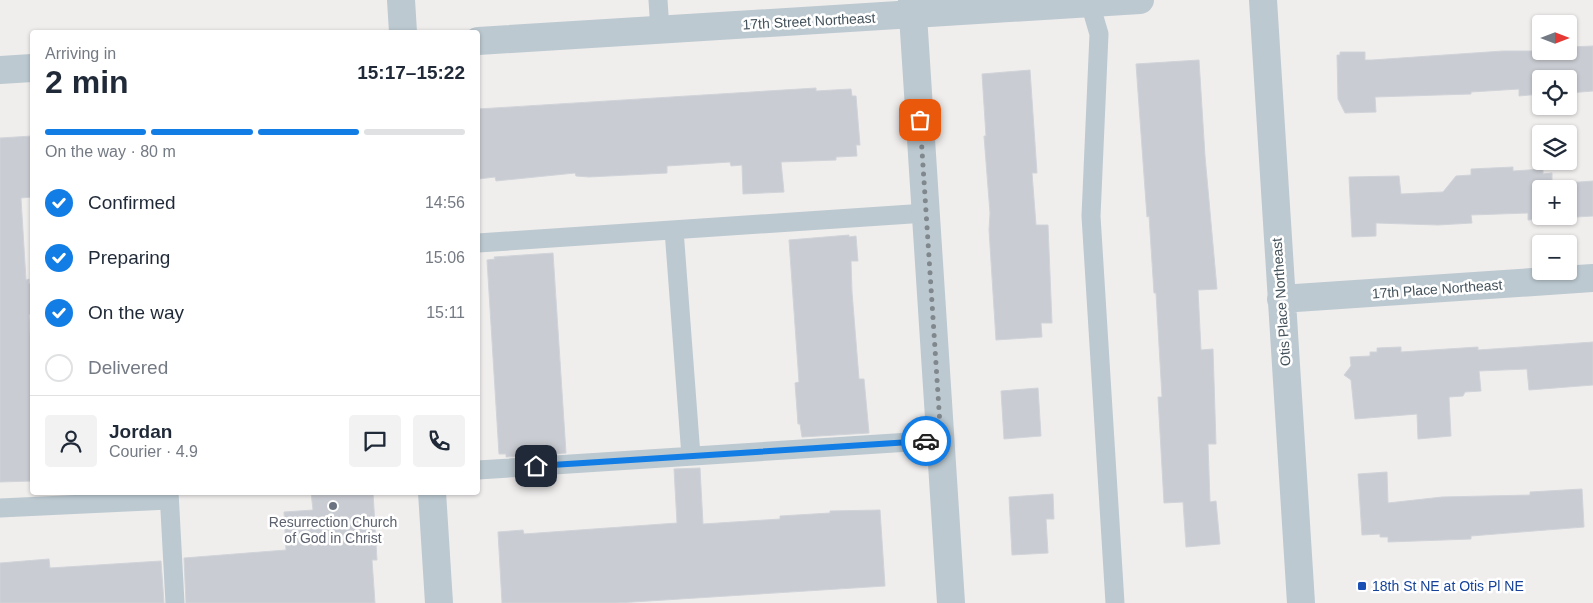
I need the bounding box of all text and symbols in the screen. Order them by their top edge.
street label: 17th Street Northeast [742,10,876,32]
north arrow [1532,15,1578,60]
map controls [1532,15,1577,280]
text: Arriving in [45,45,116,62]
text: 15:17–15:22 [357,62,465,83]
text: 2 min [45,64,129,100]
button: locate [1532,70,1577,115]
pin [899,99,941,141]
icon: bag [906,106,934,134]
button: layers [1532,125,1577,170]
text: On the way · 80 m [45,143,176,160]
button: + [1532,180,1577,225]
icon: check [45,189,73,217]
text: Confirmed [88,192,176,213]
text: 14:56 [425,194,465,211]
button: − [1532,235,1577,280]
street label: Otis Place Northeast [1269,237,1293,367]
icon: check [45,244,73,272]
text: Preparing [88,247,170,268]
text: 15:06 [425,249,465,266]
street label: 17th Place Northeast [1371,276,1503,302]
icon: check [45,299,73,327]
text: On the way [88,302,184,323]
text: 15:11 [426,304,465,321]
text: Delivered [88,357,168,378]
button: person [45,415,97,467]
button: chat [349,415,401,467]
button: phone [413,415,465,467]
courier [901,416,951,466]
text: Jordan [109,421,172,442]
icon: car [912,427,940,455]
text: Courier · 4.9 [109,443,198,460]
pin [515,445,557,487]
icon: home [522,452,550,480]
marker: Resurrection Church of God in Christ [327,500,339,512]
place label: Resurrection Church of God in Christ [269,514,397,546]
place label: 18th St NE at Otis Pl NE [1372,578,1524,594]
marker: 18th St NE at Otis Pl NE [1356,580,1368,592]

